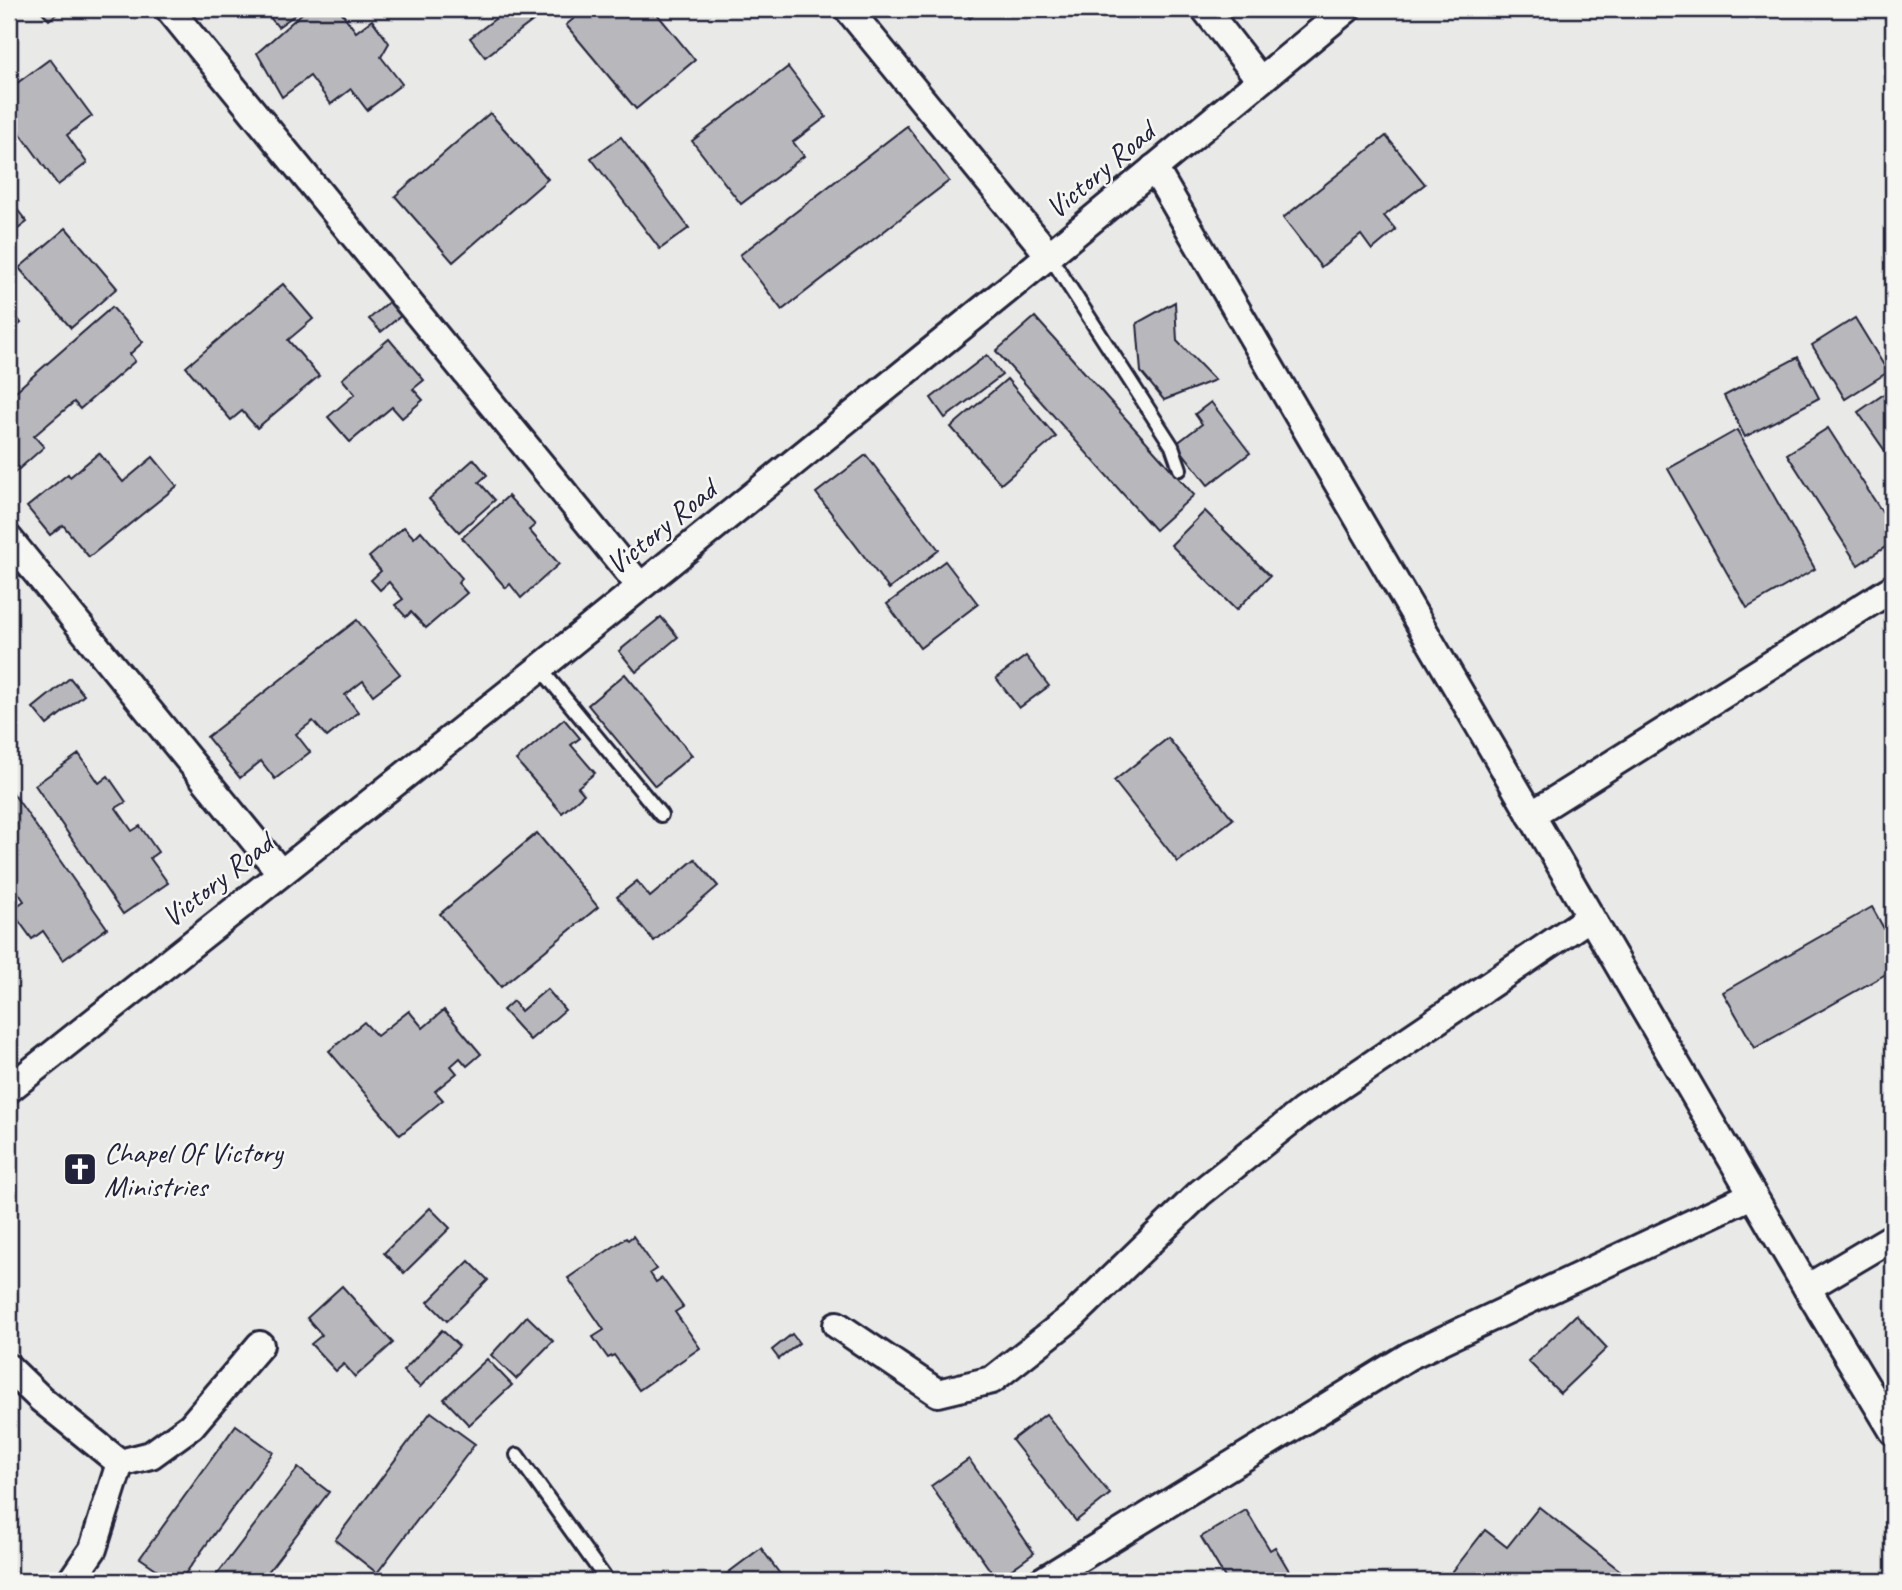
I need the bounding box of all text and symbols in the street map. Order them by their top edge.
street label: Victory Road [1038,111,1166,227]
street label: Victory Road [598,468,727,583]
street label: Victory Road [154,822,284,935]
place label: Chapel Of Victory Ministries [104,1133,284,1205]
church icon: Chapel Of Victory Ministries [61,1150,99,1188]

